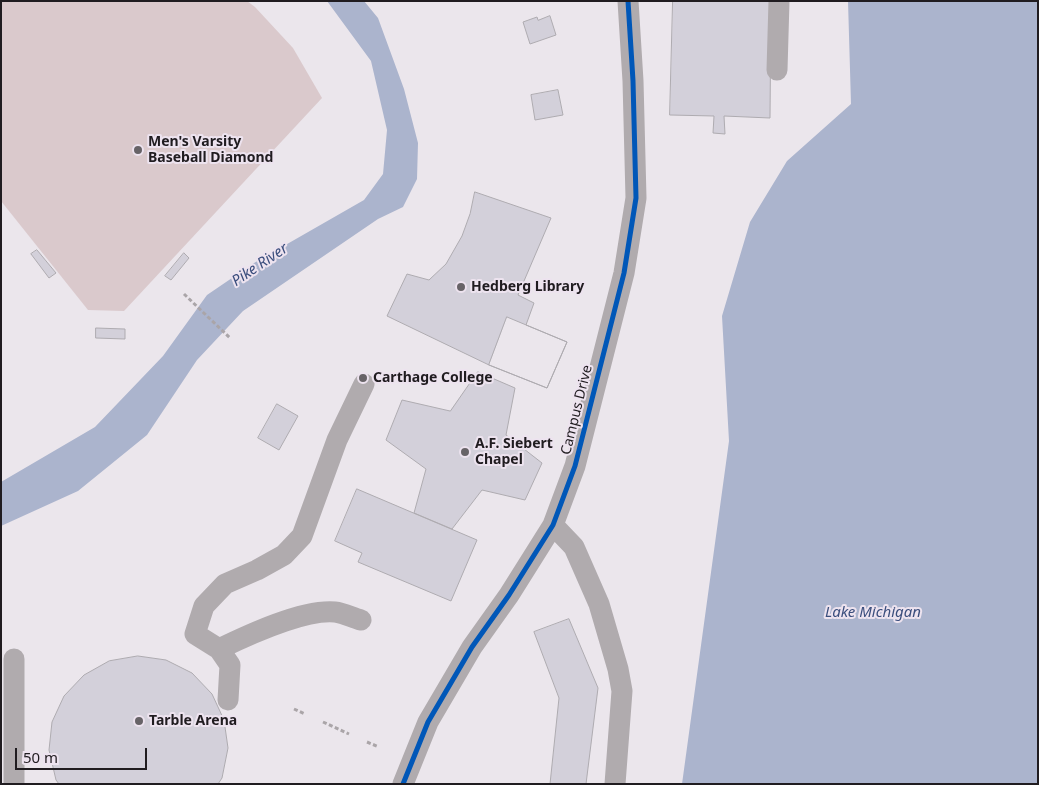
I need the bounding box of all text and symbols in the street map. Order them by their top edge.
place label: Men's Varsity Baseball Diamond [148,134,273,166]
marker: Men's Varsity Baseball Diamond [132,144,144,156]
water label: Pike River [229,240,291,290]
place label: Hedberg Library [471,279,584,295]
marker: Hedberg Library [455,281,467,293]
street label: Campus Drive [558,363,596,457]
place label: Carthage College [373,370,493,386]
marker: Carthage College [357,372,369,384]
place label: A.F. Siebert Chapel [475,436,553,468]
marker: A.F. Siebert Chapel [459,446,471,458]
water label: Lake Michigan [825,604,921,622]
place label: Tarble Arena [149,713,237,729]
marker: Tarble Arena [133,715,145,727]
scale bar [18,738,150,770]
text: 50 m [23,747,58,767]

